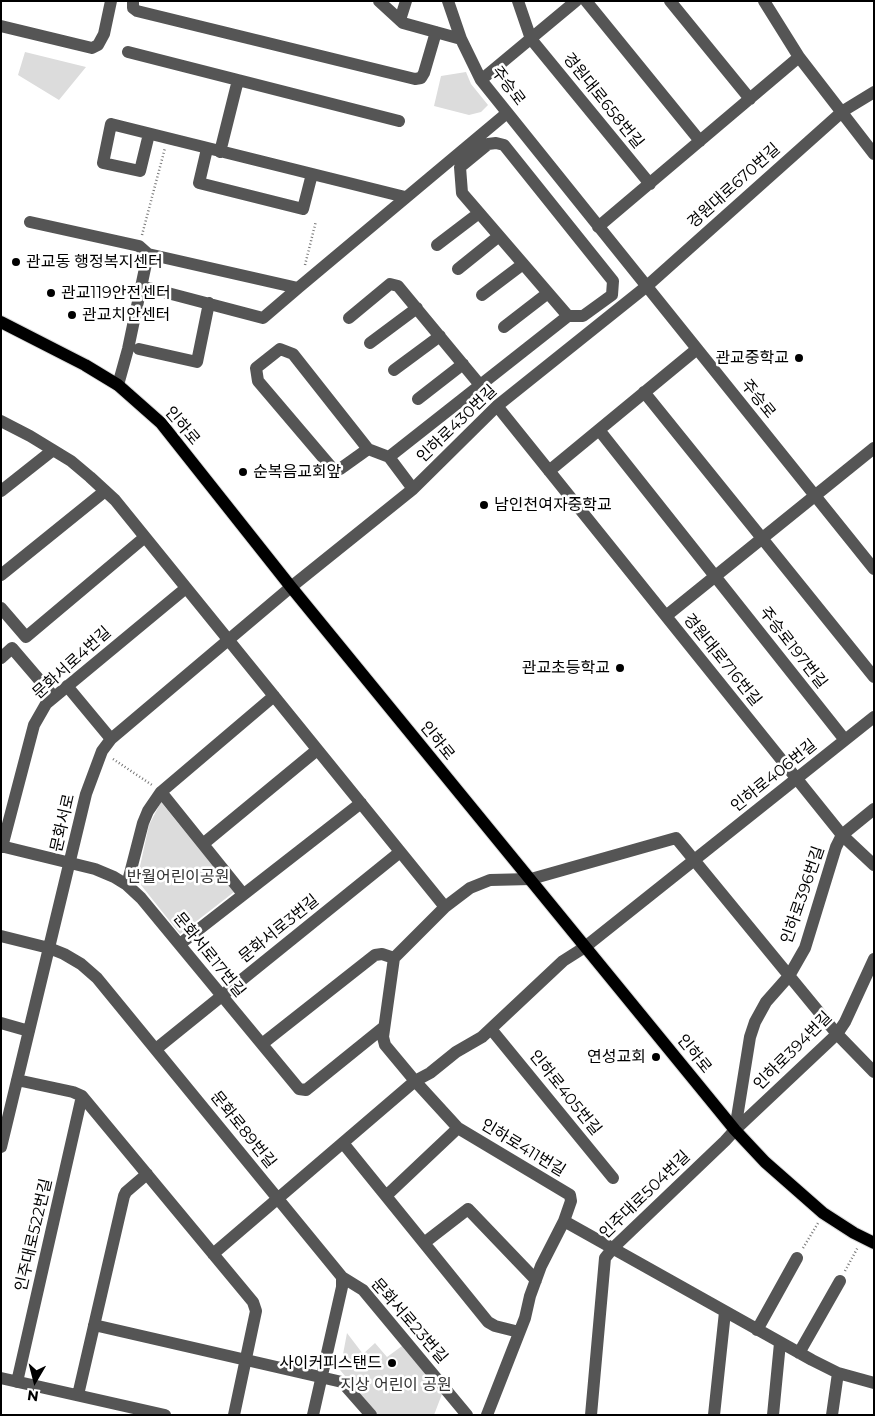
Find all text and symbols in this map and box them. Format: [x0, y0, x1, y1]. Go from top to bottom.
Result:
street label: 경원대로658번길 [559, 49, 647, 153]
street label: 주승로 [487, 63, 529, 109]
street label: 경원대로670번길 [684, 140, 784, 232]
place label: 관교동 행정복지센터 [26, 252, 163, 272]
marker: 관교동 행정복지센터 [10, 256, 22, 268]
place label: 관교119안전센터 [61, 283, 171, 303]
marker: 관교119안전센터 [45, 287, 57, 299]
place label: 관교치안센터 [82, 305, 170, 325]
marker: 관교치안센터 [66, 309, 78, 321]
place label: 관교중학교 [715, 348, 789, 368]
marker: 관교중학교 [793, 352, 805, 364]
street label: 주승로 [737, 376, 779, 422]
street label: 인하로430번길 [413, 381, 501, 467]
street label: 인하로 [160, 403, 204, 449]
place label: 순복음교회앞 [253, 462, 341, 482]
marker: 순복음교회앞 [237, 466, 249, 478]
place label: 남인천여자중학교 [494, 495, 612, 515]
marker: 남인천여자중학교 [478, 499, 490, 511]
street label: 주승로197번길 [755, 603, 831, 693]
street label: 경원대로716번길 [679, 610, 765, 710]
street label: 문화서로4번길 [29, 623, 115, 703]
place label: 관교초등학교 [522, 658, 610, 678]
marker: 관교초등학교 [614, 662, 626, 674]
street label: 인하로 [416, 718, 458, 764]
street label: 인하로406번길 [727, 736, 821, 816]
street label: 문화서로 [47, 792, 79, 854]
street label: 인하로396번길 [777, 844, 829, 946]
park label: 반월어린이공원 [126, 867, 230, 887]
street label: 문화서로3번길 [235, 891, 323, 967]
street label: 문화서로17번길 [169, 909, 249, 1001]
street label: 인하로394번길 [750, 1008, 836, 1094]
street label: 인하로 [673, 1031, 715, 1077]
street label: 인하로405번길 [525, 1047, 605, 1139]
place label: 연성교회 [587, 1047, 646, 1067]
marker: 연성교회 [650, 1051, 662, 1063]
street label: 문화로89번길 [206, 1088, 280, 1172]
street label: 인하로411번길 [477, 1115, 569, 1181]
street label: 인주대로504번길 [596, 1147, 694, 1243]
street label: 인주대로522번길 [12, 1177, 56, 1293]
street label: 문화서로23번길 [367, 1275, 451, 1367]
place label: 사이커피스탠드 [279, 1353, 382, 1373]
north arrow [10, 1356, 60, 1406]
marker: 사이커피스탠드 [386, 1357, 398, 1369]
park label: 지상 어린이 공원 [340, 1375, 452, 1395]
text: N [26, 1386, 40, 1406]

